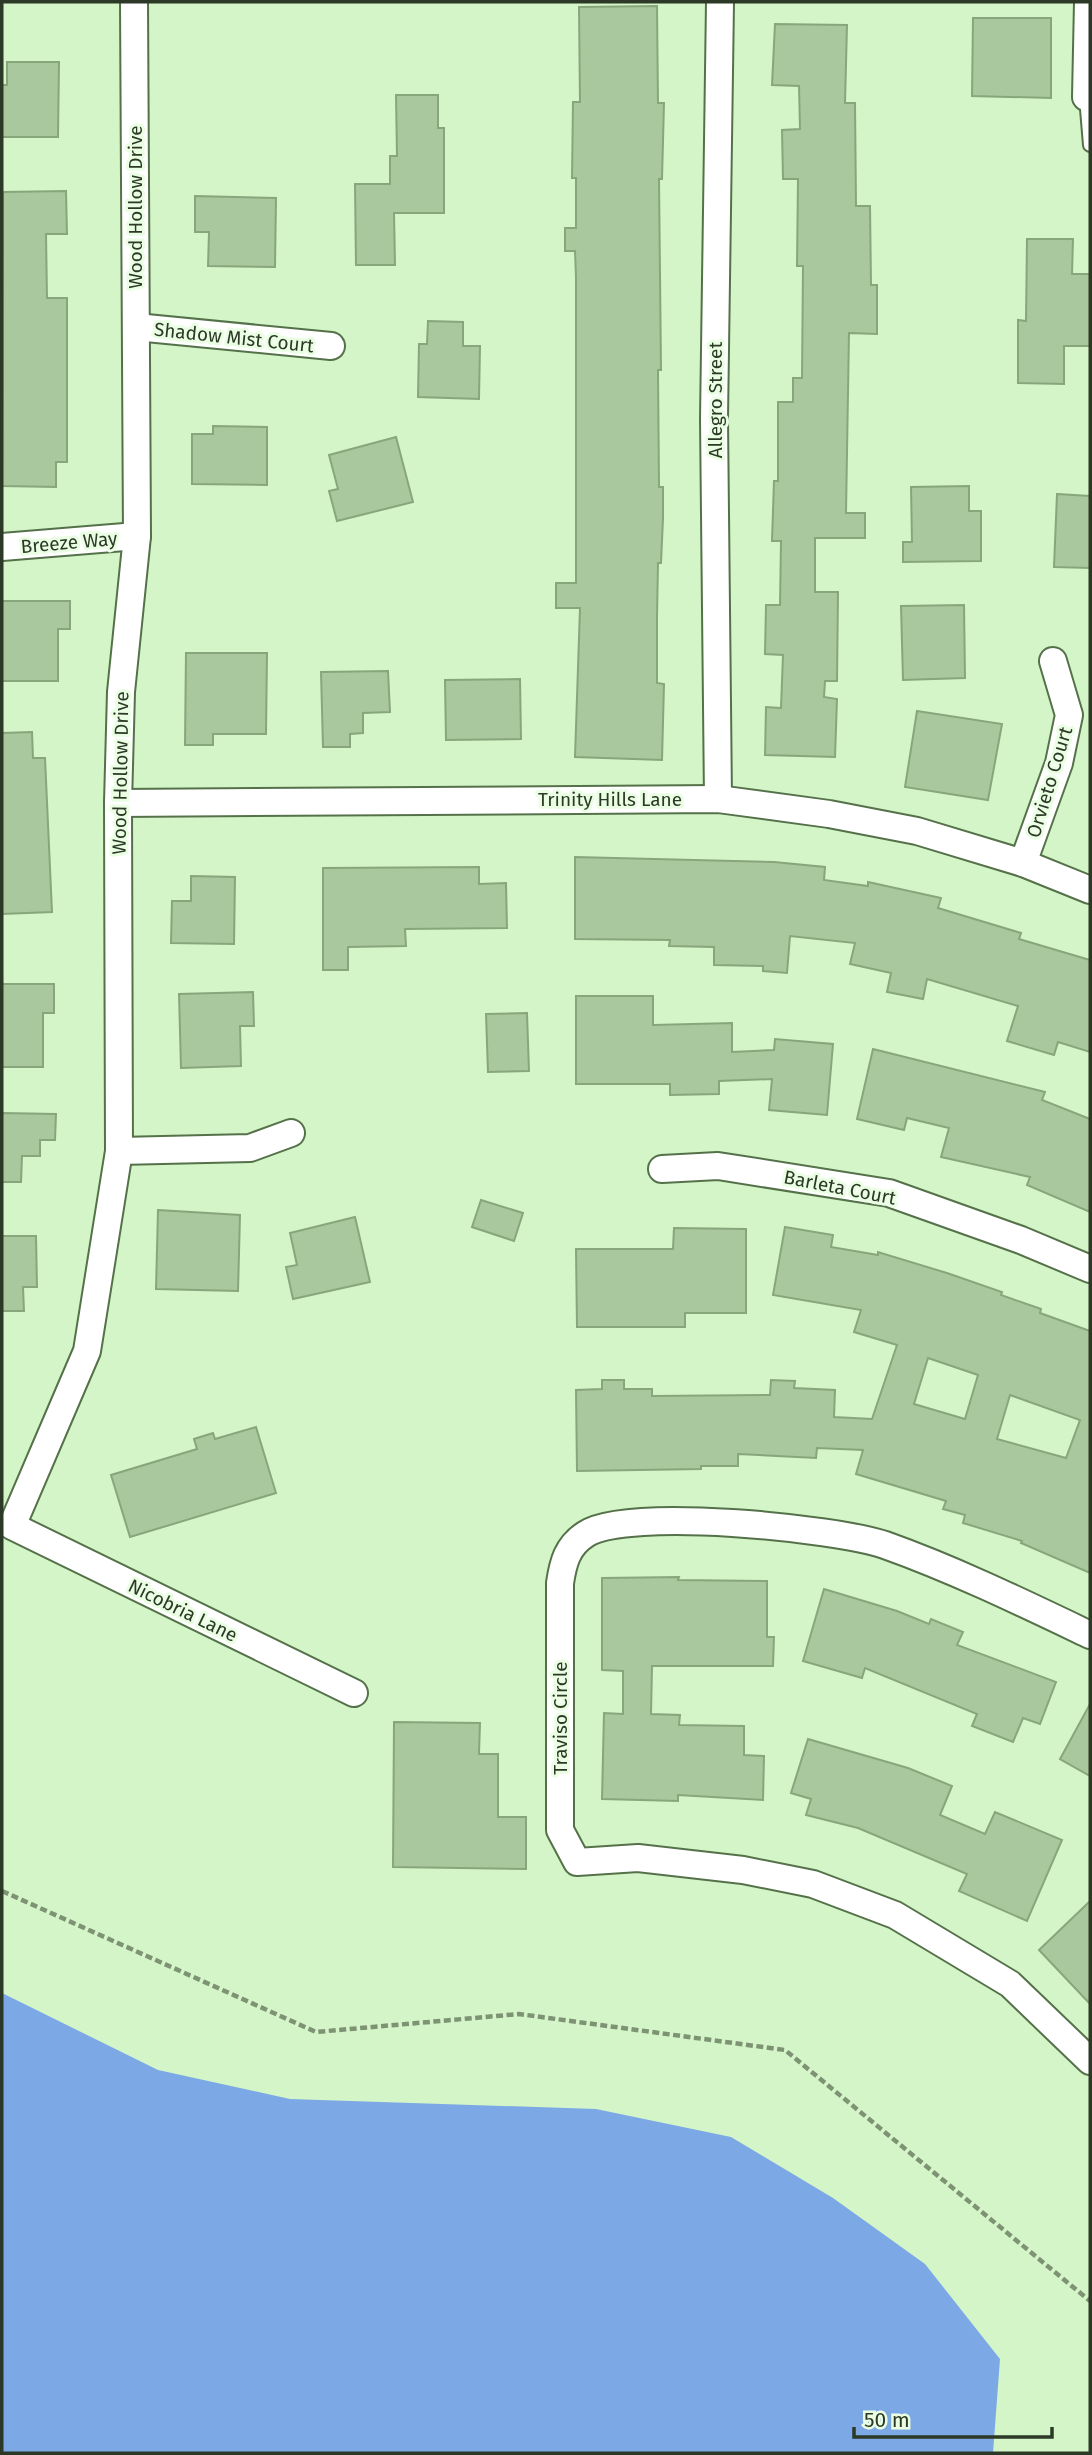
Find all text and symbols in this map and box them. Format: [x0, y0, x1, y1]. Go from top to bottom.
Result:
street label: Wood Hollow Drive [124, 125, 147, 289]
street label: Shadow Mist Court [153, 318, 315, 357]
street label: Allegro Street [704, 342, 727, 458]
street label: Breeze Way [20, 527, 119, 558]
street label: Wood Hollow Drive [108, 691, 133, 855]
street label: Orvieto Court [1022, 724, 1077, 840]
street label: Trinity Hills Lane [538, 788, 682, 811]
street label: Barleta Court [782, 1165, 898, 1210]
street label: Nicobria Lane [124, 1574, 241, 1647]
street label: Traviso Circle [549, 1661, 572, 1775]
scale bar [854, 2396, 1052, 2440]
text: 50 m [864, 2407, 910, 2433]

